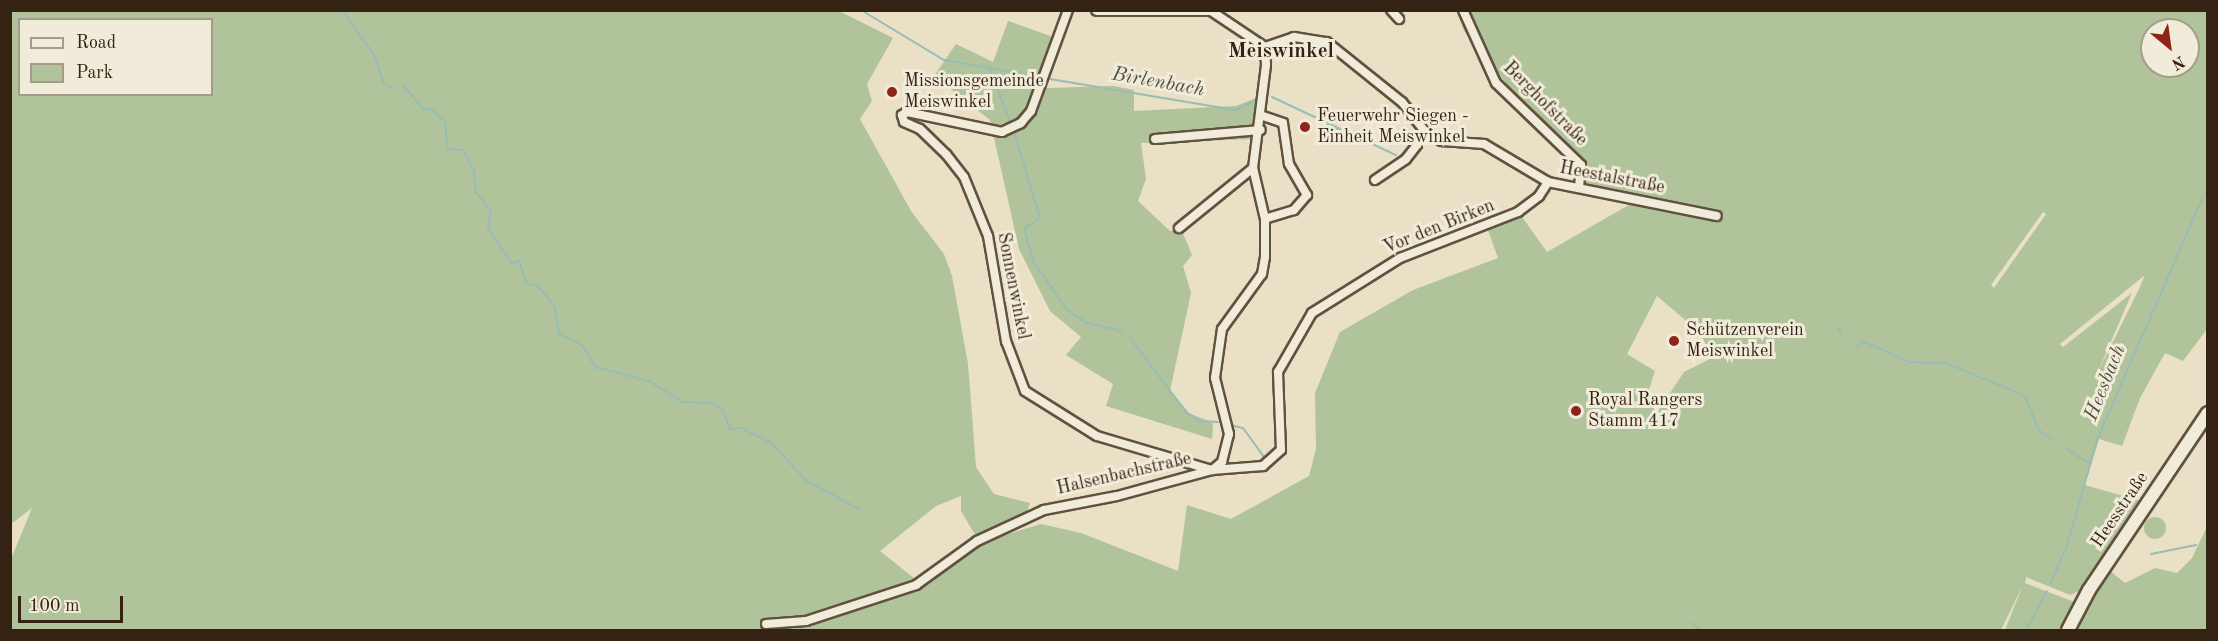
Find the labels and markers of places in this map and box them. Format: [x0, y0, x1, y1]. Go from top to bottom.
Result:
place label: Missionsgemeinde Meiswinkel [904, 71, 1044, 113]
marker: Missionsgemeinde Meiswinkel [885, 85, 899, 99]
place label: Feuerwehr Siegen - Einheit Meiswinkel [1317, 106, 1469, 148]
marker: Feuerwehr Siegen - Einheit Meiswinkel [1298, 120, 1312, 134]
place label: Schützenverein Meiswinkel [1686, 320, 1804, 362]
marker: Schützenverein Meiswinkel [1667, 334, 1681, 348]
place label: Royal Rangers Stamm 417 [1588, 390, 1702, 432]
marker: Royal Rangers Stamm 417 [1569, 404, 1583, 418]

